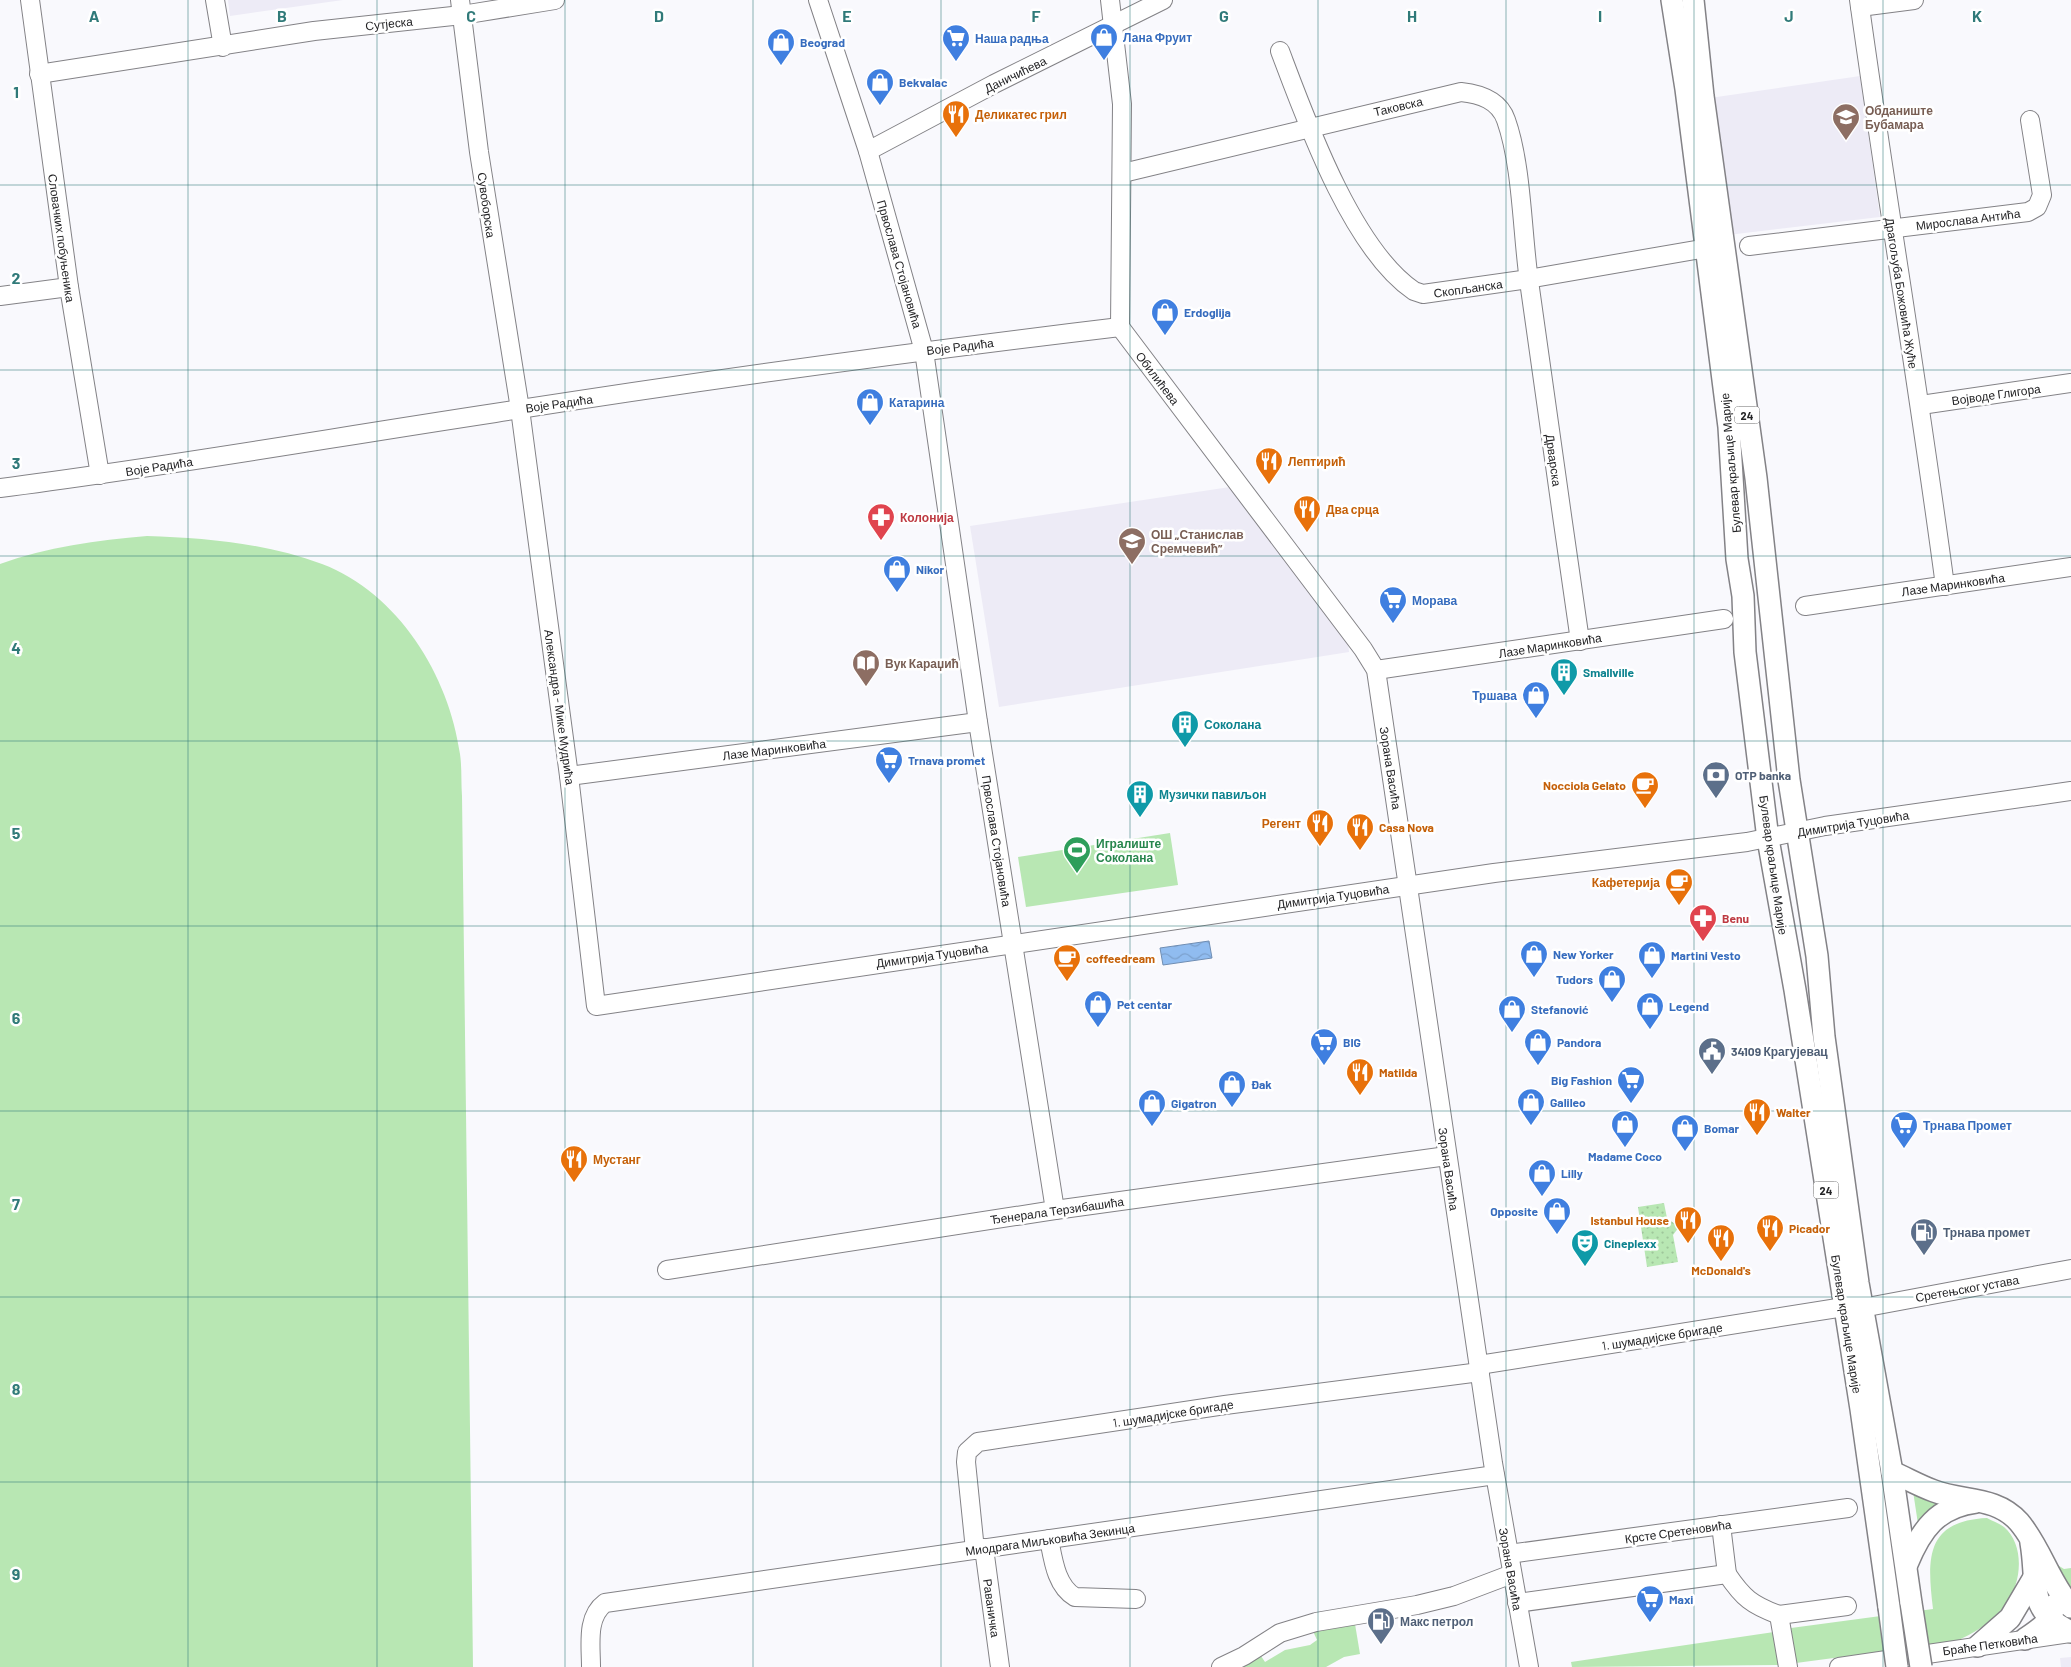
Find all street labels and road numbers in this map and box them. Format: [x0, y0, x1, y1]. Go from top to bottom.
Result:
street label: Сутјеска [365, 14, 414, 33]
street label: Даничићева [982, 53, 1049, 96]
street label: Таковска [1372, 93, 1424, 118]
street label: Сувоборска [474, 171, 499, 239]
street label: Словачких побуњеника [45, 173, 78, 304]
street label: Првослава Стојановића [874, 198, 925, 330]
street label: Мирослава Антића [1915, 206, 2022, 233]
street label: Драгољуба Божовића Жуће [1882, 216, 1921, 370]
street label: Скопљанска [1433, 276, 1504, 300]
street label: Воје Радића [926, 335, 995, 358]
street label: Обилићева [1133, 349, 1183, 408]
street label: Војводе Глигора [1951, 381, 2042, 408]
street label: Воје Радића [524, 391, 594, 416]
street label: Булевар краљице Марије [1717, 392, 1744, 534]
road number: 24 [1734, 406, 1760, 424]
street label: Дрварска [1542, 433, 1565, 487]
street label: Воје Радића [124, 454, 194, 479]
street label: Лазе Маринковића [1900, 570, 2006, 599]
street label: Александра - Мике Мудрића [541, 628, 578, 786]
street label: Лазе Маринковића [1497, 630, 1603, 661]
street label: Зорана Васића [1377, 726, 1405, 811]
street label: Лазе Маринковића [721, 736, 827, 763]
street label: Првослава Стојановића [979, 774, 1014, 908]
street label: Булевар краљице Марије [1756, 794, 1791, 936]
street label: Димитрија Туцовића [1796, 807, 1910, 840]
street label: Димитрија Туцовића [1276, 881, 1390, 912]
street label: Димитрија Туцовића [875, 940, 989, 971]
street label: Зорана Васића [1435, 1127, 1462, 1212]
road number: 24 [1814, 1182, 1838, 1198]
street label: Ђенерала Терзибашића [989, 1194, 1125, 1227]
street label: Булевар краљице Марије [1828, 1254, 1865, 1395]
street label: Сретењског устава [1914, 1272, 2020, 1305]
street label: 1. шумадијске бригаде [1601, 1320, 1724, 1353]
street label: 1. шумадијске бригаде [1112, 1397, 1235, 1430]
street label: Крсте Сретеновића [1624, 1517, 1733, 1546]
street label: Миодрага Миљковића Зекинца [964, 1520, 1136, 1559]
street label: Зорана Васића [1496, 1527, 1525, 1612]
street label: Раваничка [981, 1578, 1003, 1638]
street label: Браће Петковића [1942, 1630, 2039, 1659]

